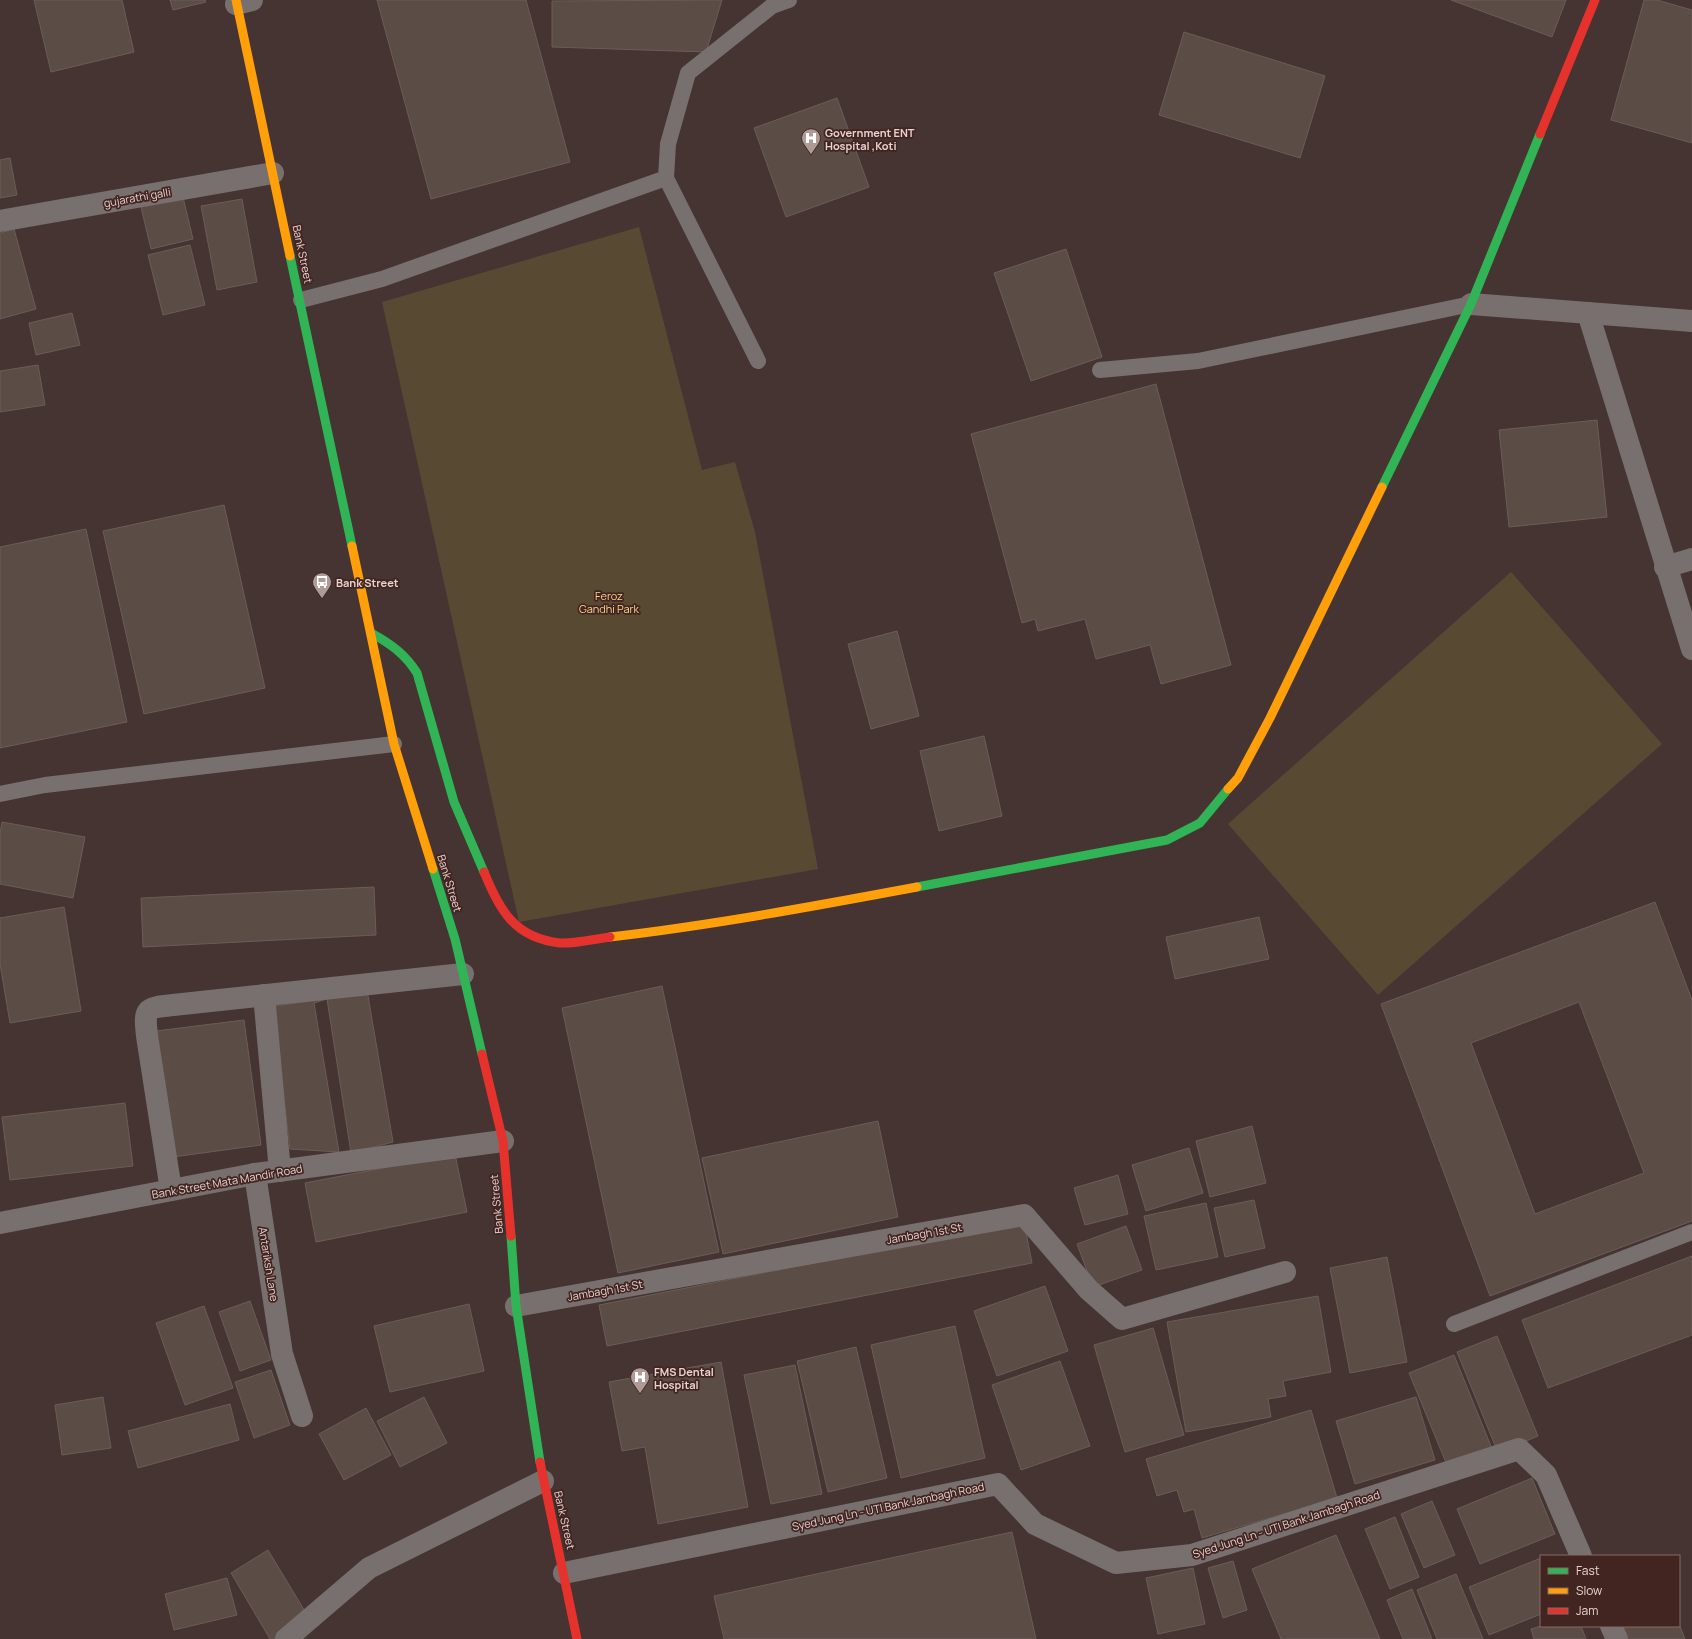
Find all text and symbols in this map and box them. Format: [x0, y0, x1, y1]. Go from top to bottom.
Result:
place label: Government ENT Hospital ,Koti [825, 125, 915, 153]
hospital icon: Government ENT Hospital ,Koti [800, 127, 822, 155]
street label: gujarathi galli [102, 184, 172, 210]
street label: Bank Street [289, 223, 317, 285]
bus stop icon: Bank Street [311, 571, 333, 599]
place label: Bank Street [336, 575, 399, 590]
park label: Feroz Gandhi Park [579, 588, 640, 616]
street label: Bank Street [434, 852, 466, 914]
street label: Bank Street Mata Mandir Road [150, 1160, 304, 1202]
street label: Bank Street [486, 1174, 506, 1234]
street label: Jambagh 1st St [885, 1219, 963, 1247]
street label: Antariksh Lane [256, 1226, 282, 1303]
street label: Jambagh 1st St [566, 1276, 644, 1304]
place label: FMS Dental Hospital [654, 1364, 714, 1392]
hospital icon: FMS Dental Hospital [629, 1366, 651, 1394]
street label: Syed Jung Ln - UTI Bank Jambagh Road [791, 1478, 985, 1534]
street label: Syed Jung Ln - UTI Bank Jambagh Road [1190, 1487, 1382, 1561]
street label: Bank Street [551, 1489, 579, 1551]
legend [1540, 1555, 1680, 1627]
text: Fast [1576, 1562, 1600, 1579]
text: Slow [1576, 1582, 1602, 1599]
text: Jam [1576, 1602, 1598, 1619]

